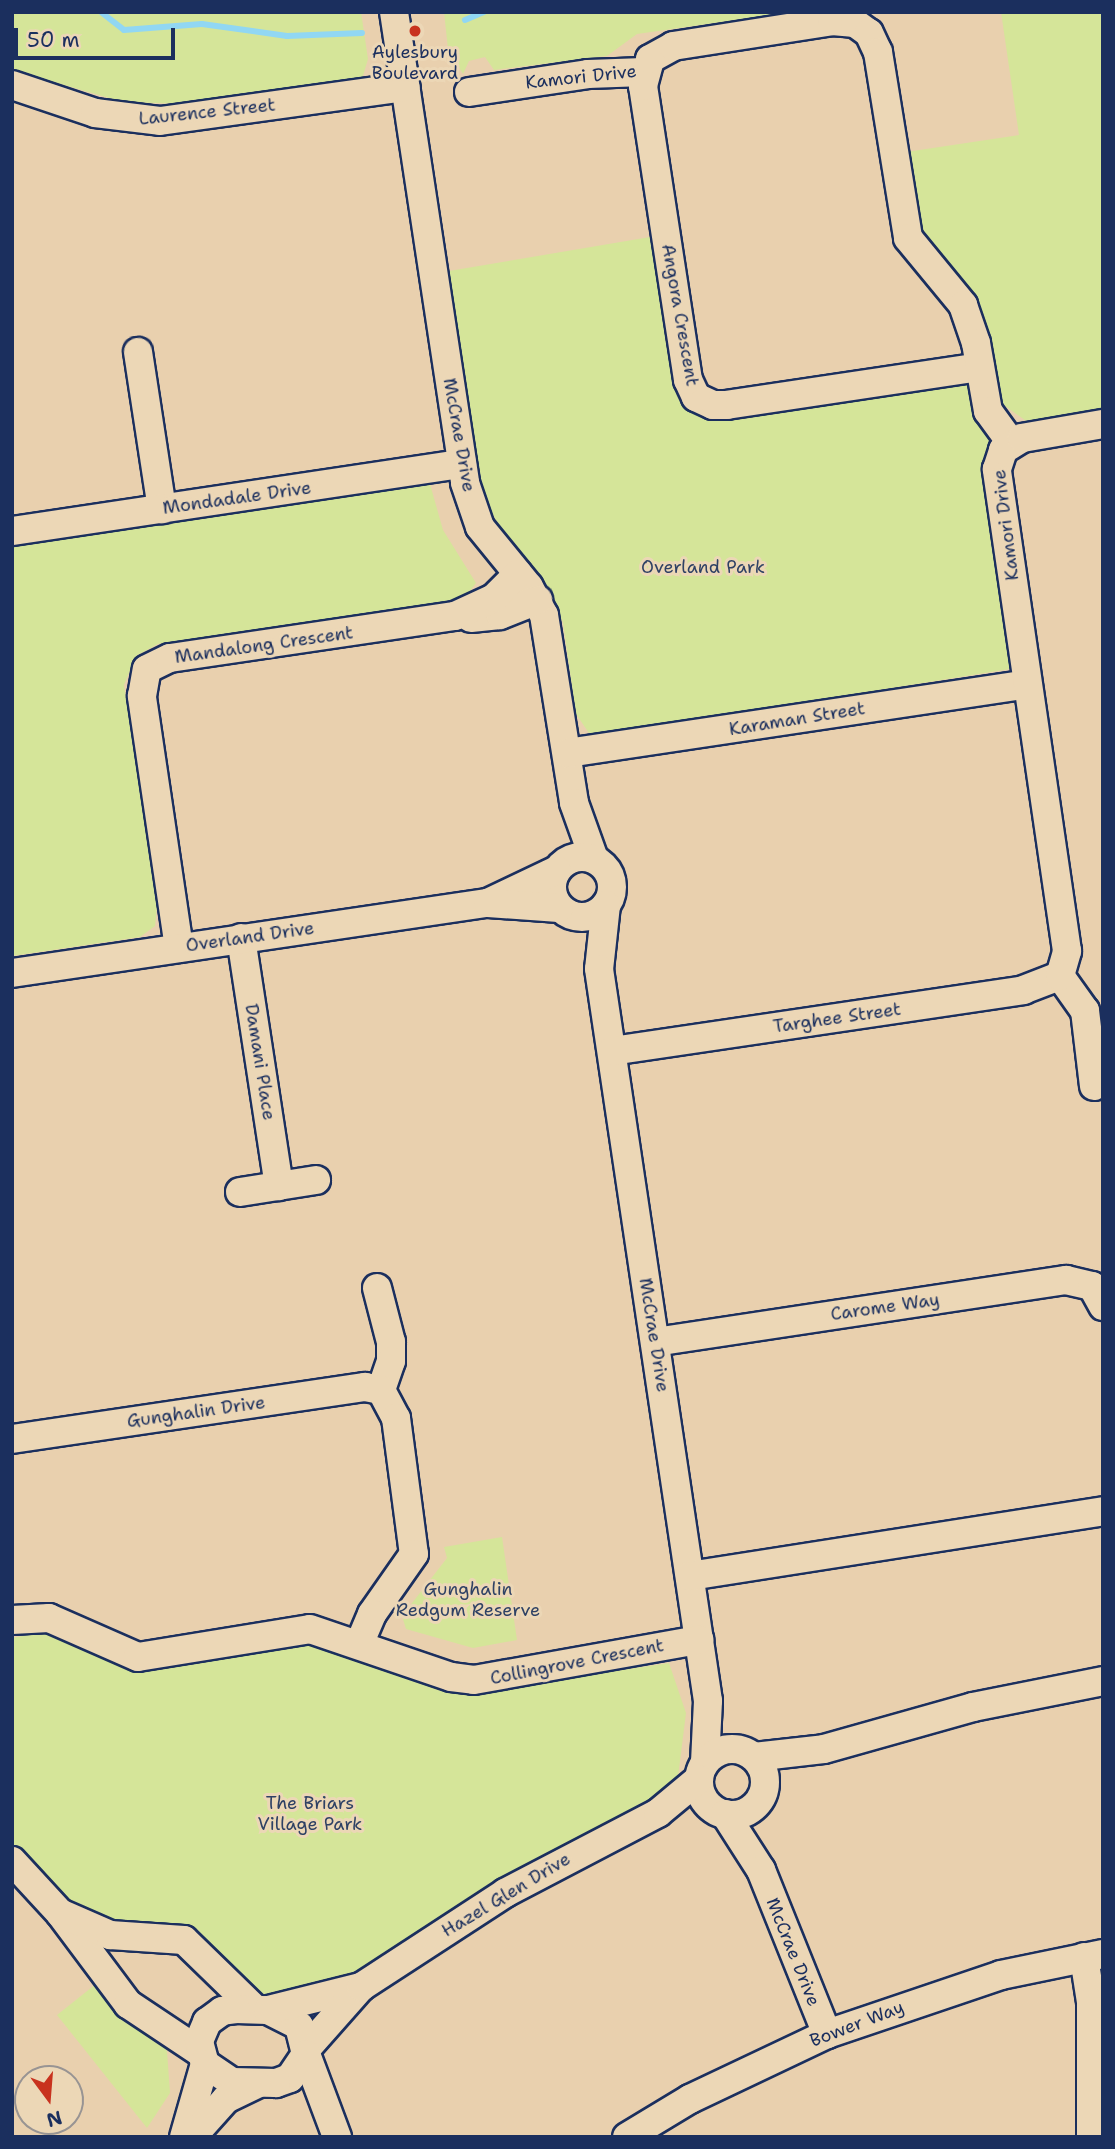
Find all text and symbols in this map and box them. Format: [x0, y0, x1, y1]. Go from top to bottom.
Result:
scale bar [18, 14, 178, 58]
marker: Aylesbury Boulevard [407, 23, 423, 39]
text: 50 m [27, 26, 80, 54]
place label: Aylesbury Boulevard [372, 42, 458, 84]
street label: Kamori Drive [524, 60, 638, 94]
street label: Laurence Street [138, 94, 276, 130]
street label: Angora Crescent [657, 242, 703, 388]
street label: McCrae Drive [438, 376, 480, 494]
street label: Kamori Drive [988, 468, 1024, 582]
street label: Mondadale Drive [161, 477, 313, 519]
park label: Overland Park [641, 556, 765, 578]
street label: Mandalong Crescent [173, 622, 355, 668]
street label: Karaman Street [727, 698, 867, 740]
street label: Overland Drive [184, 917, 316, 957]
street label: Targhee Street [772, 998, 902, 1038]
street label: Damani Place [240, 1002, 280, 1122]
street label: McCrae Drive [634, 1276, 674, 1394]
street label: Carome Way [829, 1289, 941, 1325]
street label: Gunghalin Drive [125, 1392, 267, 1432]
park label: Gunghalin Redgum Reserve [396, 1579, 540, 1622]
street label: Collingrove Crescent [488, 1635, 666, 1689]
park label: The Briars Village Park [258, 1793, 362, 1836]
street label: Hazel Glen Drive [438, 1848, 574, 1942]
street label: McCrae Drive [761, 1895, 825, 2009]
street label: Bower Way [807, 1996, 907, 2052]
north arrow [14, 2065, 84, 2135]
text: N [44, 2105, 65, 2133]

